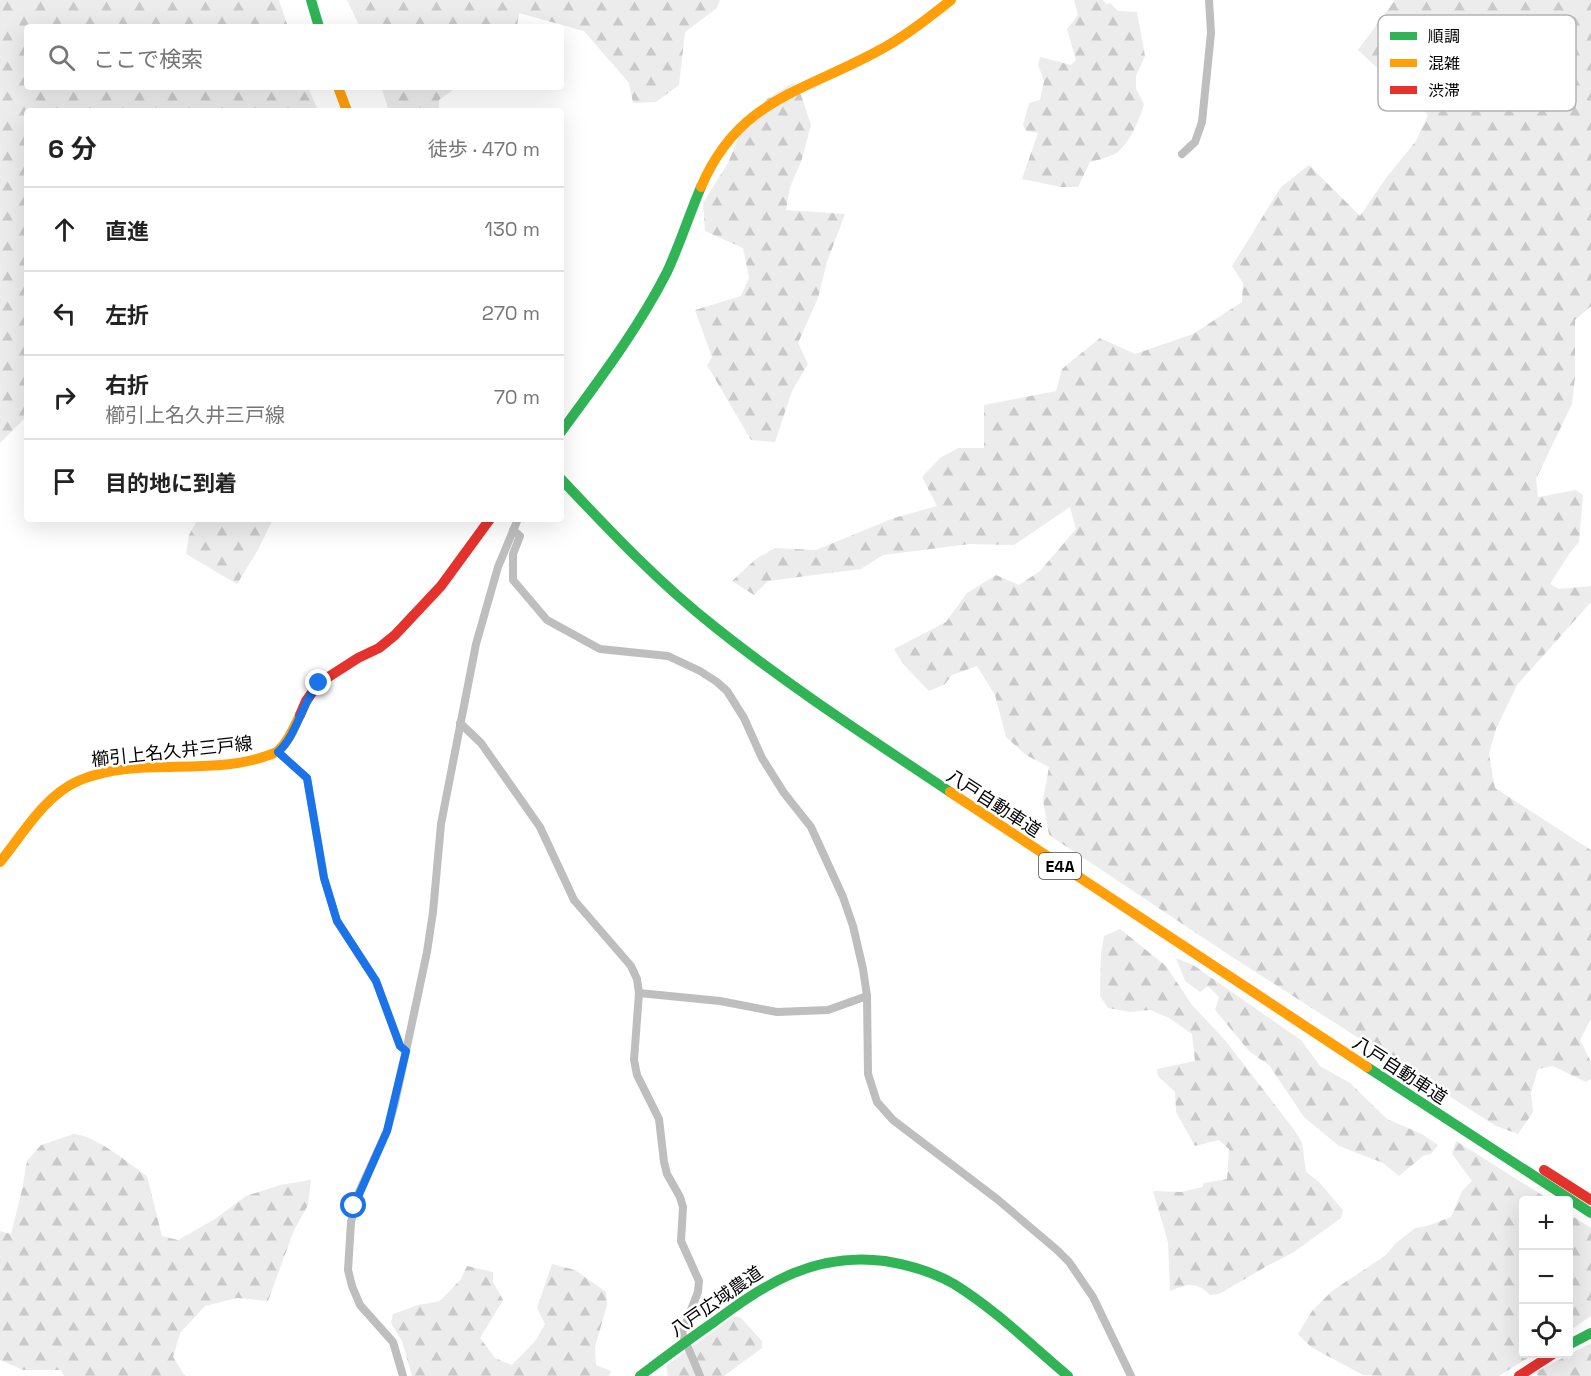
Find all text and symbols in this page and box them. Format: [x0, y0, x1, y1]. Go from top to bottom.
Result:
legend [1378, 15, 1576, 111]
search box [24, 24, 564, 90]
text: 順調 [1428, 26, 1460, 47]
icon: search [45, 41, 78, 74]
text: ここで検索 [93, 45, 203, 73]
text: 混雑 [1428, 53, 1460, 74]
text: 渋滞 [1428, 80, 1460, 101]
text: 6 分 [48, 132, 97, 166]
text: 徒歩 · 470 m [428, 136, 540, 162]
icon: ahead [48, 213, 81, 246]
text: 130 m [484, 216, 540, 242]
text: 直進 [105, 217, 149, 245]
icon: left [48, 297, 81, 330]
text: 270 m [482, 300, 540, 326]
text: 左折 [105, 301, 149, 329]
text: 右折 [105, 371, 149, 399]
icon: right [48, 381, 81, 414]
text: 70 m [494, 384, 540, 410]
text: 櫛引上名久井三戸線 [105, 402, 285, 428]
icon: arrive [48, 465, 81, 498]
text: 目的地に到着 [105, 469, 237, 497]
route end [305, 669, 331, 695]
street label: 櫛引上名久井三戸線 [90, 731, 254, 771]
street label: 八戸自動車道 [942, 764, 1046, 842]
road number: E4A [1039, 853, 1081, 879]
street label: 八戸自動車道 [1348, 1031, 1452, 1109]
route start [340, 1192, 366, 1218]
map controls [1519, 1196, 1573, 1358]
button: + [1519, 1196, 1573, 1250]
button: − [1519, 1250, 1573, 1304]
street label: 八戸広域農道 [665, 1261, 767, 1341]
button: locate [1519, 1304, 1573, 1358]

